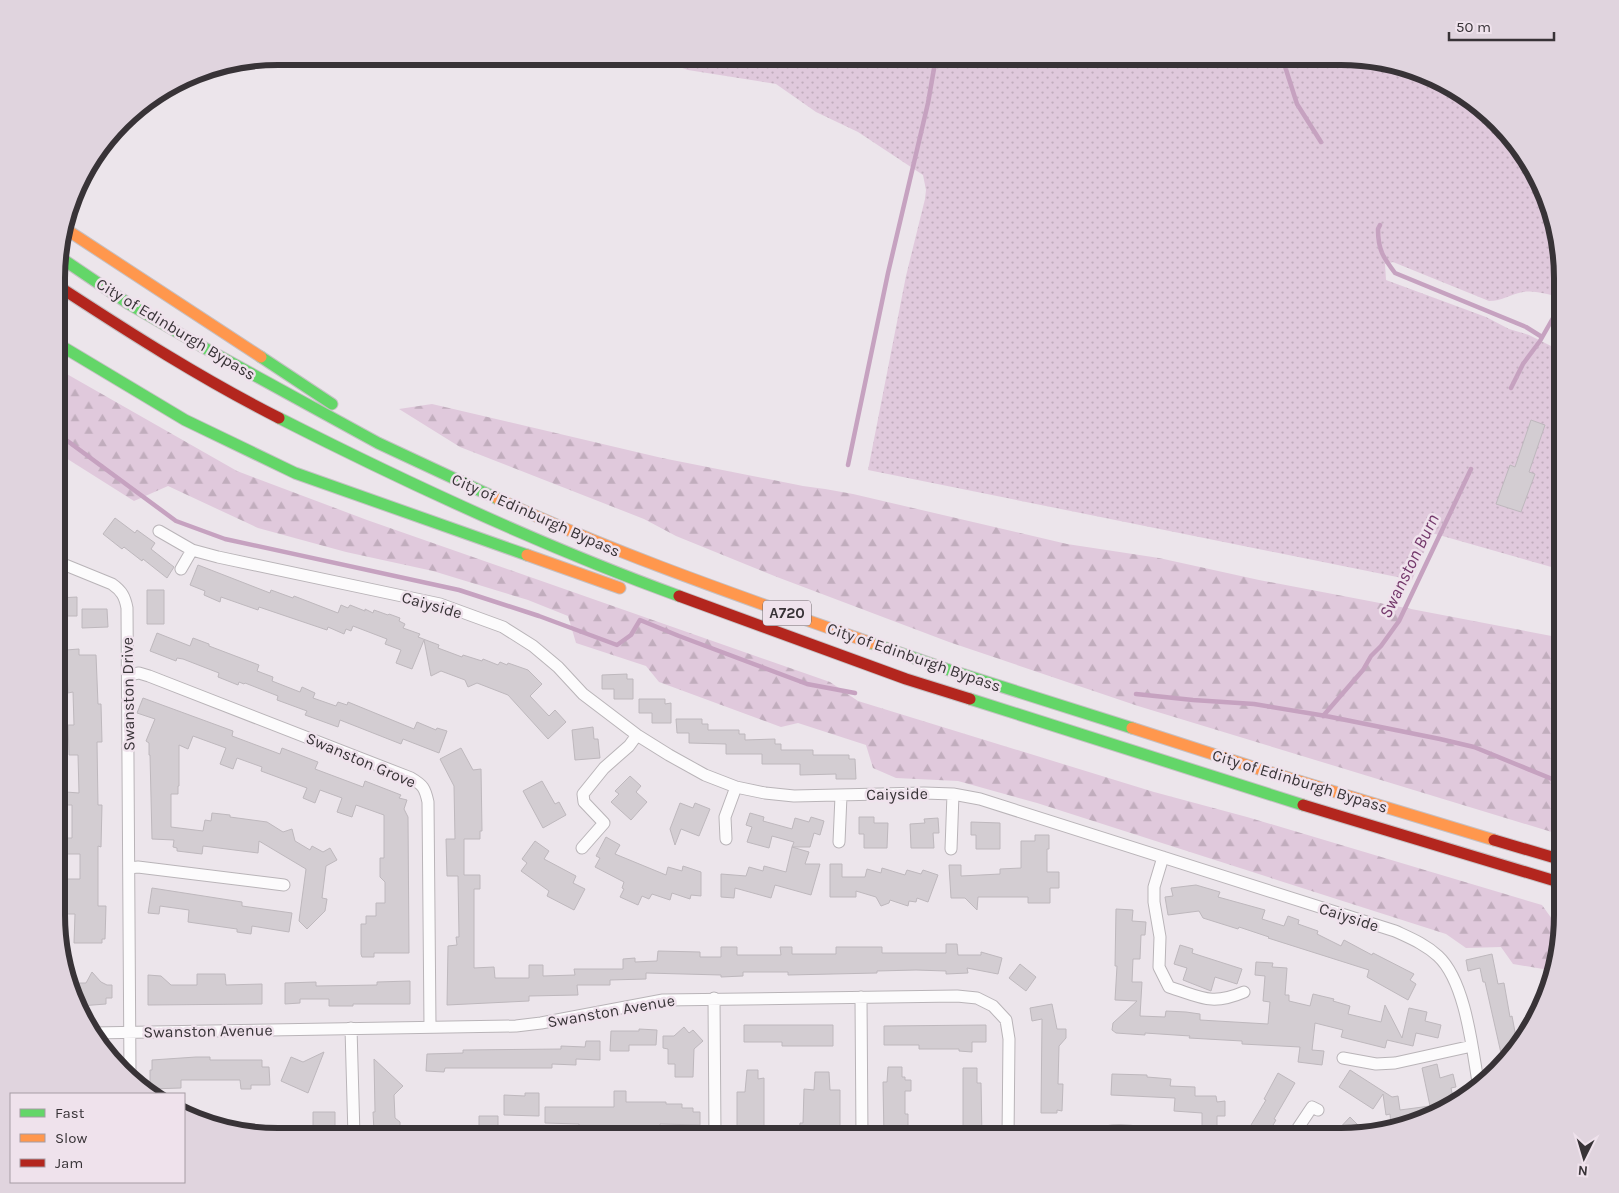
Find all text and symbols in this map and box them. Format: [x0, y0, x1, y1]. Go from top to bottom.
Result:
scale bar [1449, 10, 1554, 42]
text: 50 m [1456, 18, 1491, 36]
street label: City of Edinburgh Bypass [93, 274, 259, 384]
street label: City of Edinburgh Bypass [449, 469, 623, 561]
water label: Swanston Burn [1374, 510, 1444, 622]
street label: Caiyside [400, 587, 464, 623]
road number: A720 [763, 600, 811, 626]
street label: City of Edinburgh Bypass [825, 618, 1003, 696]
street label: Swanston Drive [118, 637, 138, 751]
street label: Swanston Grove [303, 728, 419, 792]
street label: City of Edinburgh Bypass [1210, 745, 1390, 817]
street label: Caiyside [866, 784, 928, 804]
street label: Caiyside [1317, 898, 1381, 936]
street label: Swanston Avenue [546, 990, 676, 1032]
street label: Swanston Avenue [143, 1020, 273, 1042]
legend [10, 1093, 185, 1183]
text: Fast [55, 1104, 85, 1122]
text: Slow [55, 1129, 87, 1147]
north arrow [1559, 1133, 1609, 1183]
text: Jam [55, 1154, 83, 1172]
text: N [1577, 1162, 1589, 1179]

